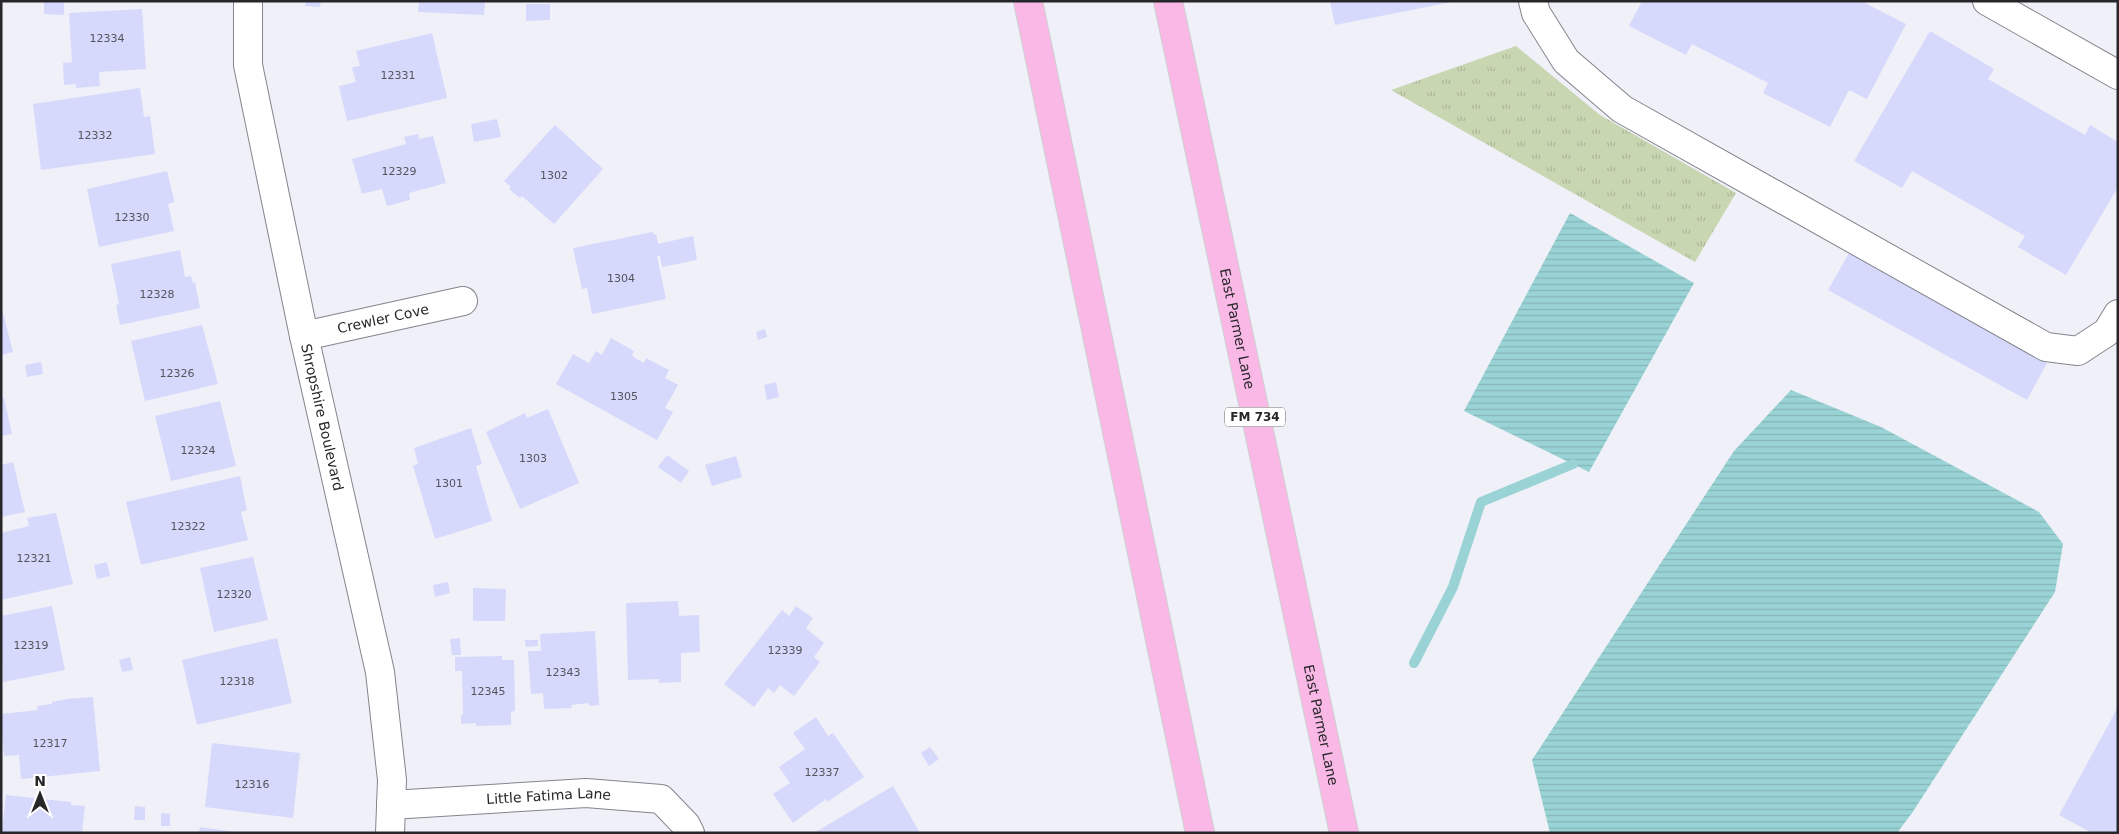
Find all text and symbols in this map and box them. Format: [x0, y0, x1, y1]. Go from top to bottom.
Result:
house number: 12334 [90, 32, 125, 45]
house number: 12331 [381, 69, 416, 82]
house number: 12332 [78, 129, 113, 142]
house number: 12329 [382, 165, 417, 178]
house number: 1302 [540, 169, 568, 182]
house number: 12330 [115, 211, 150, 224]
street label: East Parmer Lane [1217, 267, 1258, 391]
house number: 1304 [607, 272, 635, 285]
house number: 12328 [140, 288, 175, 301]
street label: Crewler Cove [336, 301, 430, 336]
street label: Shropshire Boulevard [298, 342, 347, 492]
house number: 12326 [160, 367, 195, 380]
house number: 1305 [610, 390, 638, 403]
road number: FM 734 [1225, 408, 1285, 427]
house number: 12324 [181, 444, 216, 457]
house number: 1303 [519, 452, 547, 465]
house number: 1301 [435, 477, 463, 490]
house number: 12322 [171, 520, 206, 533]
house number: 12321 [17, 552, 52, 565]
house number: 12320 [217, 588, 252, 601]
house number: 12319 [14, 639, 49, 652]
house number: 12339 [768, 644, 803, 657]
street label: East Parmer Lane [1301, 663, 1342, 787]
house number: 12343 [546, 666, 581, 679]
house number: 12318 [220, 675, 255, 688]
house number: 12345 [471, 685, 506, 698]
house number: 12317 [33, 737, 68, 750]
house number: 12337 [805, 766, 840, 779]
north arrow [15, 769, 65, 819]
text: N [34, 773, 46, 789]
house number: 12316 [235, 778, 270, 791]
street label: Little Fatima Lane [486, 785, 612, 807]

